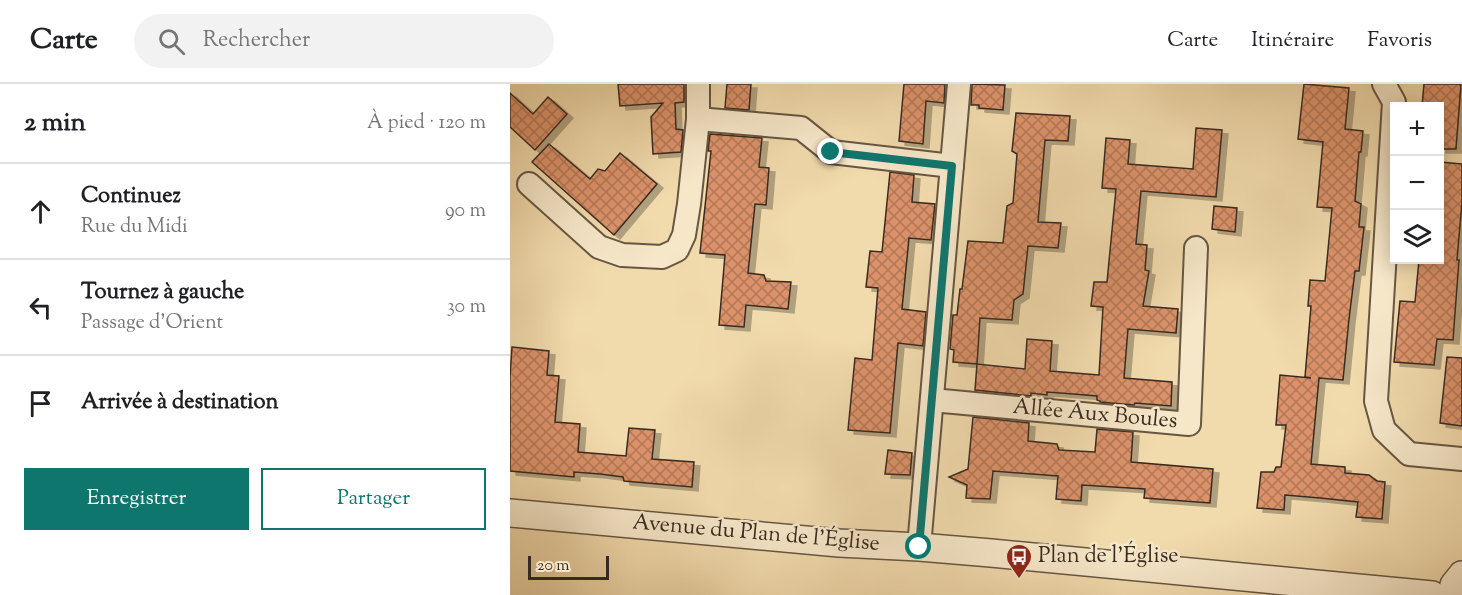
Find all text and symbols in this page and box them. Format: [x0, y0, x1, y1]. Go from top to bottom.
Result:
search box [134, 14, 554, 68]
text: Carte [30, 21, 98, 61]
icon: search [155, 25, 188, 58]
text: Rechercher [203, 25, 310, 57]
text: Carte [1167, 26, 1218, 56]
text: Itinéraire [1251, 26, 1334, 56]
text: Favoris [1367, 26, 1432, 56]
map controls [1390, 102, 1444, 264]
button: + [1390, 102, 1444, 156]
text: 2 min [24, 105, 86, 142]
text: À pied · 120 m [367, 109, 486, 138]
route end [817, 138, 843, 164]
button: − [1390, 156, 1444, 210]
text: Continuez [81, 181, 181, 213]
icon: ahead [24, 195, 57, 228]
text: 90 m [445, 197, 486, 226]
button: layers [1390, 210, 1444, 264]
text: Rue du Midi [81, 213, 188, 242]
text: Tournez à gauche [81, 277, 244, 309]
icon: left [24, 291, 57, 324]
text: 30 m [447, 293, 486, 322]
text: Passage d'Orient [81, 309, 223, 338]
icon: arrive [24, 387, 57, 420]
text: Arrivée à destination [81, 387, 278, 419]
street label: Allée Aux Boules [1011, 392, 1179, 438]
button: Enregistrer [24, 468, 249, 530]
button: Partager [261, 468, 486, 530]
street label: Avenue du Plan de l'Église [631, 506, 881, 561]
route start [905, 533, 931, 559]
place label: Plan de l'Église [1038, 540, 1179, 573]
bus stop icon: Plan de l'Église [1004, 542, 1034, 580]
scale bar [528, 553, 609, 580]
text: 20 m [537, 555, 570, 578]

